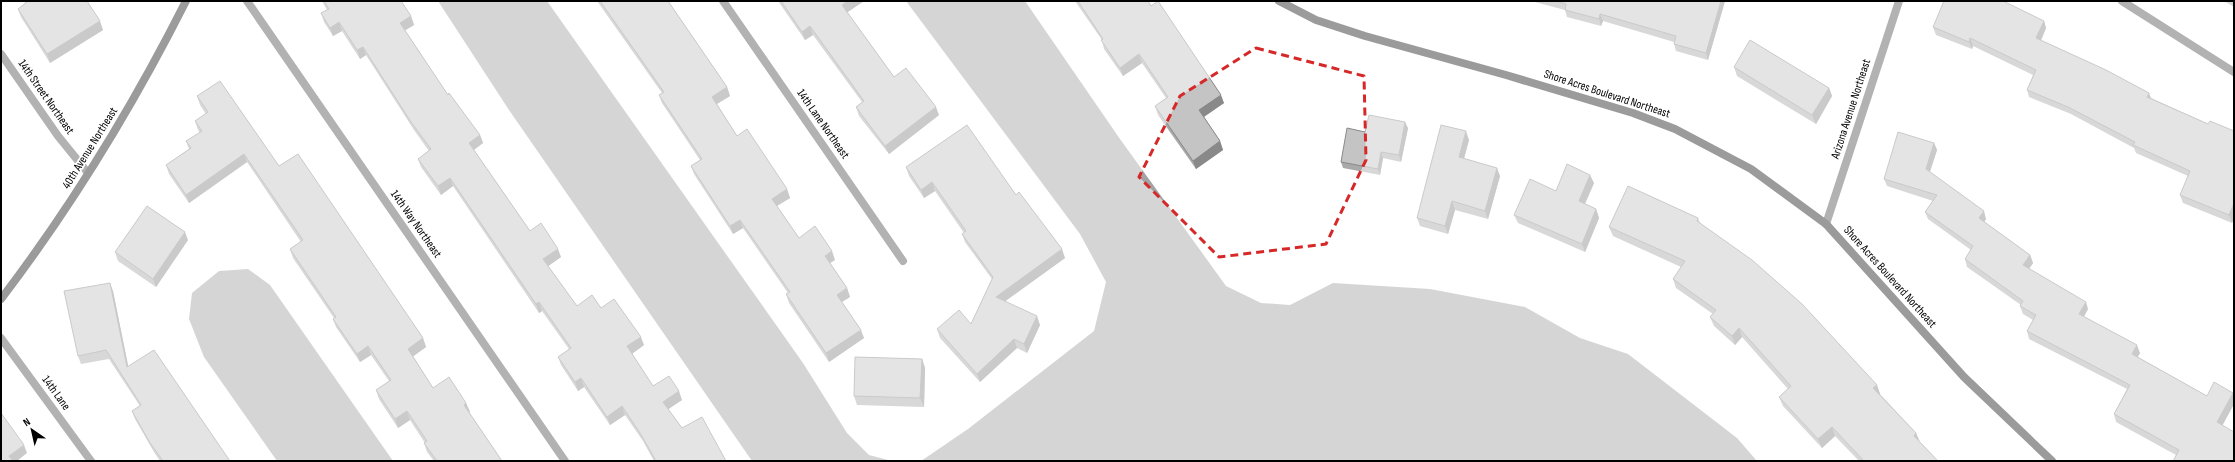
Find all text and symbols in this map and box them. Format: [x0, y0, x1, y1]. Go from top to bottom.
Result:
street label: 14th Street Northeast [15, 57, 78, 138]
street label: Arizona Avenue Northeast [1827, 57, 1874, 162]
street label: Shore Acres Boulevard Northeast [1542, 66, 1672, 122]
street label: 14th Lane Northeast [793, 86, 853, 162]
street label: 40th Avenue Northeast [59, 104, 121, 192]
street label: 14th Way Northeast [387, 187, 445, 261]
street label: Shore Acres Boulevard Northeast [1840, 223, 1940, 331]
street label: 14th Lane [38, 373, 74, 413]
north arrow [12, 410, 52, 450]
text: N [21, 415, 33, 429]

